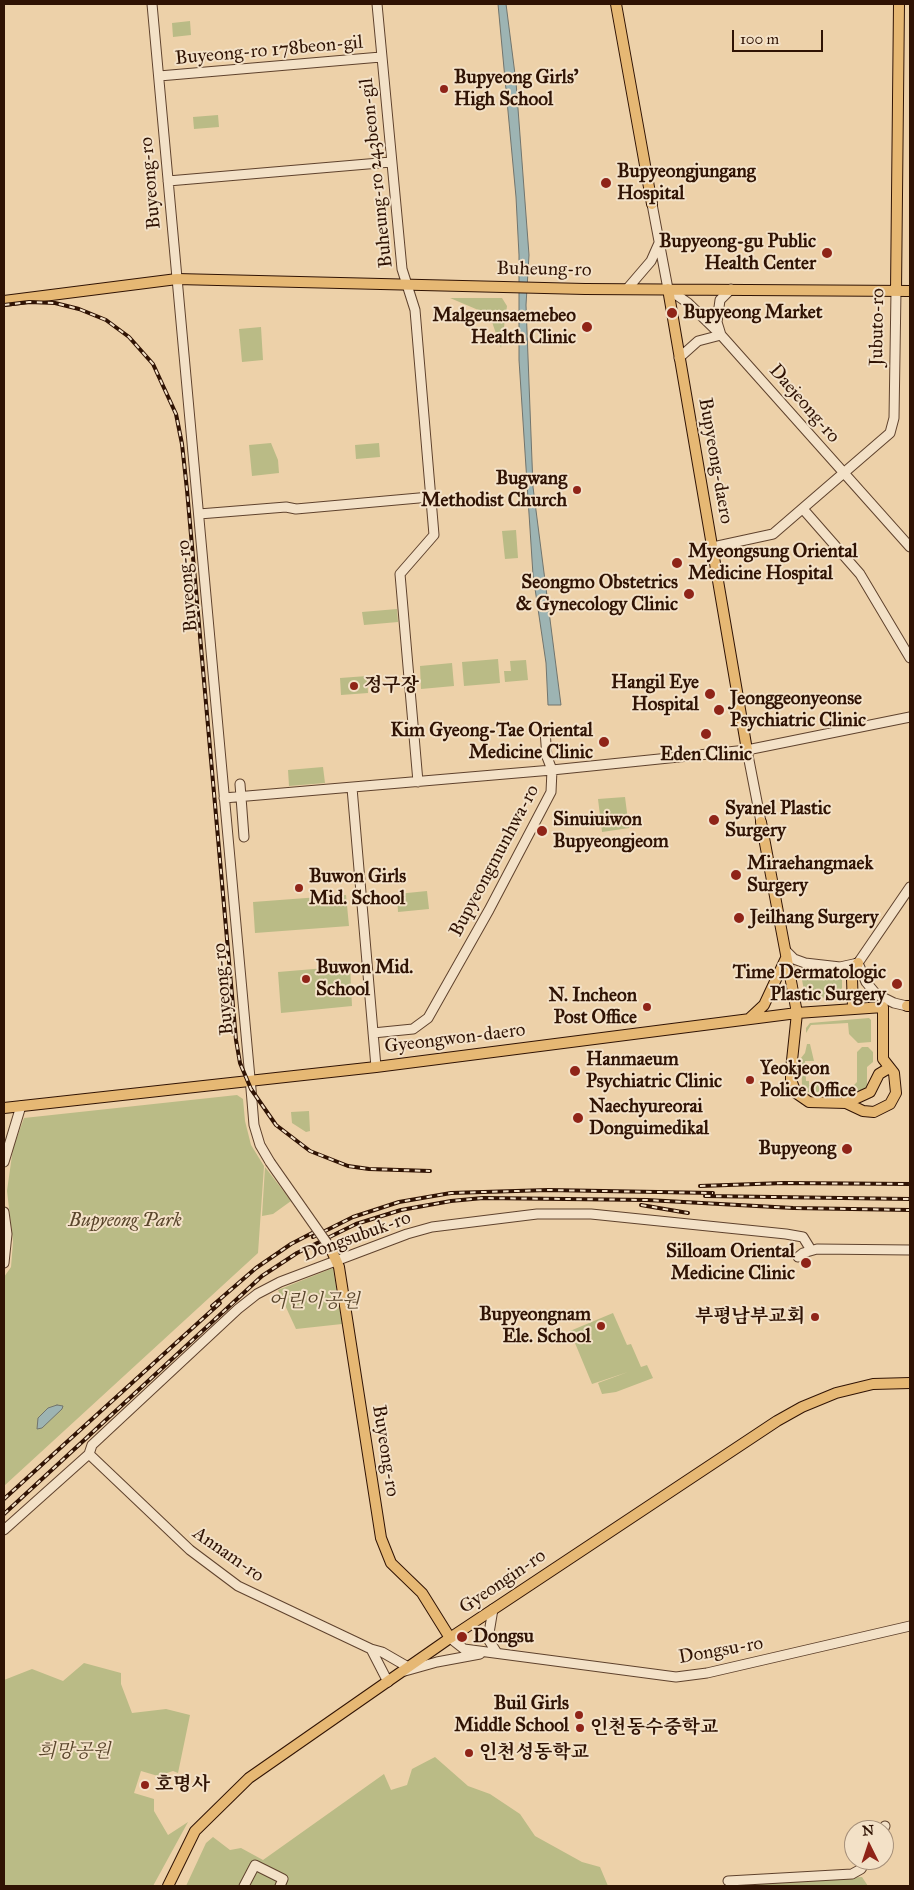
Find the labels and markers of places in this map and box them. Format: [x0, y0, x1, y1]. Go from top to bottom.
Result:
place label: Bupyeong Girls' High School [454, 67, 579, 111]
marker: Bupyeong Girls' High School [438, 83, 450, 95]
place label: Bupyeongjungang Hospital [617, 161, 756, 205]
marker: Bupyeongjungang Hospital [599, 176, 613, 190]
place label: Bupyeong-gu Public Health Center [659, 231, 816, 275]
marker: Bupyeong-gu Public Health Center [820, 246, 834, 260]
place label: Bupyeong Market [683, 302, 823, 324]
place label: Malgeunsaemebeo Health Clinic [433, 305, 576, 349]
marker: Bupyeong Market [665, 306, 679, 320]
marker: Malgeunsaemebeo Health Clinic [580, 320, 594, 334]
place label: Bugwang Methodist Church [421, 468, 567, 512]
marker: Bugwang Methodist Church [571, 484, 583, 496]
place label: Myeongsung Oriental Medicine Hospital [688, 541, 858, 585]
marker: Myeongsung Oriental Medicine Hospital [670, 556, 684, 570]
place label: Seongmo Obstetrics & Gynecology Clinic [516, 572, 678, 616]
marker: Seongmo Obstetrics & Gynecology Clinic [682, 587, 696, 601]
place label: Hangil Eye Hospital [611, 672, 699, 716]
place label: 정구장 [364, 675, 419, 697]
marker: 정구장 [348, 680, 360, 692]
marker: Hangil Eye Hospital [703, 687, 717, 701]
place label: Jeonggeonyeonse Psychiatric Clinic [730, 688, 866, 732]
marker: Jeonggeonyeonse Psychiatric Clinic [712, 703, 726, 717]
place label: Kim Gyeong-Tae Oriental Medicine Clinic [390, 720, 593, 764]
marker: Eden Clinic [699, 727, 713, 741]
marker: Kim Gyeong-Tae Oriental Medicine Clinic [597, 735, 611, 749]
place label: Eden Clinic [660, 744, 752, 766]
place label: Syanel Plastic Surgery [725, 798, 831, 842]
place label: Sinuiuiwon Bupyeongjeom [553, 809, 669, 853]
marker: Syanel Plastic Surgery [707, 813, 721, 827]
marker: Sinuiuiwon Bupyeongjeom [535, 824, 549, 838]
place label: Miraehangmaek Surgery [747, 853, 873, 897]
place label: Buwon Girls Mid. School [309, 866, 406, 910]
marker: Miraehangmaek Surgery [729, 868, 743, 882]
marker: Buwon Girls Mid. School [293, 882, 305, 894]
place label: Jeilhang Surgery [750, 907, 878, 929]
marker: Jeilhang Surgery [732, 911, 746, 925]
place label: Buwon Mid. School [316, 957, 413, 1001]
place label: Time Dermatologic Plastic Surgery [733, 962, 886, 1006]
marker: Buwon Mid. School [300, 973, 312, 985]
marker: Time Dermatologic Plastic Surgery [890, 977, 904, 991]
place label: N. Incheon Post Office [548, 985, 637, 1029]
marker: N. Incheon Post Office [641, 1001, 653, 1013]
place label: Hanmaeum Psychiatric Clinic [586, 1049, 722, 1093]
place label: Yeokjeon Police Office [760, 1058, 856, 1102]
marker: Hanmaeum Psychiatric Clinic [568, 1064, 582, 1078]
marker: Yeokjeon Police Office [744, 1074, 756, 1086]
place label: Naechyureorai Donguimedikal [589, 1096, 709, 1140]
marker: Naechyureorai Donguimedikal [571, 1111, 585, 1125]
place label: Bupyeong [758, 1138, 836, 1160]
marker: Bupyeong [840, 1142, 854, 1156]
place label: Silloam Oriental Medicine Clinic [666, 1241, 795, 1285]
marker: Silloam Oriental Medicine Clinic [799, 1256, 813, 1270]
place label: Bupyeongnam Ele. School [479, 1304, 591, 1348]
place label: 부평남부교회 [695, 1306, 805, 1328]
marker: 부평남부교회 [809, 1311, 821, 1323]
marker: Bupyeongnam Ele. School [595, 1320, 607, 1332]
place label: Dongsu [473, 1626, 534, 1648]
marker: Dongsu [455, 1630, 469, 1644]
place label: Buil Girls Middle School [454, 1693, 569, 1737]
marker: Buil Girls Middle School [573, 1709, 585, 1721]
place label: 인천동수중학교 [590, 1717, 718, 1739]
marker: 인천동수중학교 [574, 1722, 586, 1734]
place label: 인천성동학교 [479, 1742, 589, 1764]
marker: 인천성동학교 [463, 1747, 475, 1759]
place label: 호명사 [155, 1774, 210, 1796]
marker: 호명사 [139, 1779, 151, 1791]

